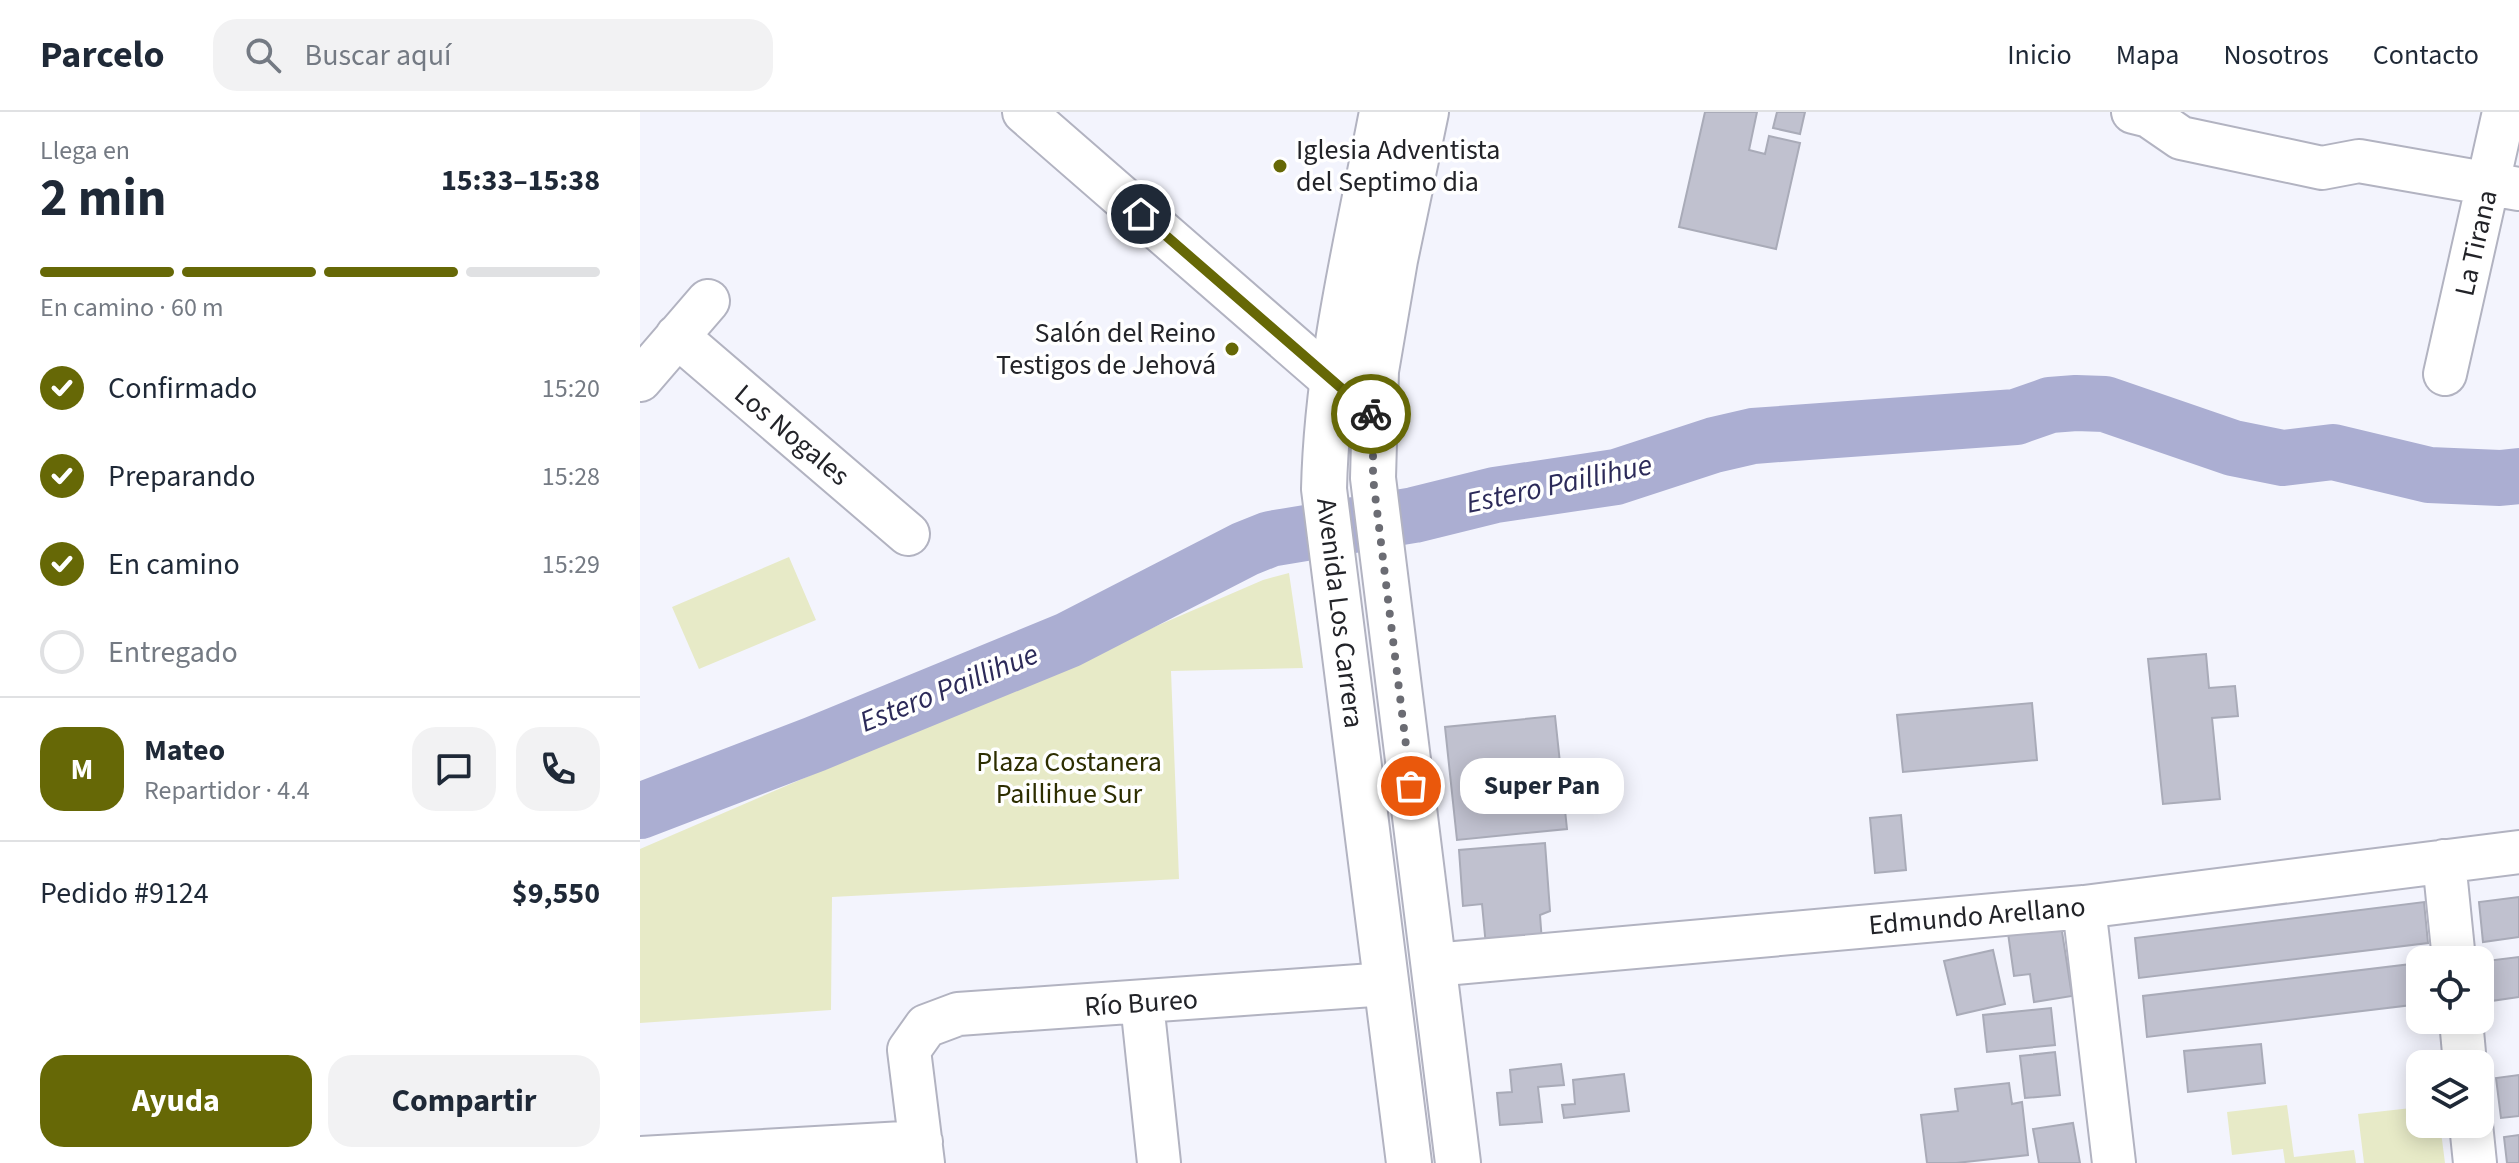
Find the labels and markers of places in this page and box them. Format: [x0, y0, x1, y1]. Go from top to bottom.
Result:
place label: Iglesia Adventista del Septimo dia [1296, 130, 1500, 202]
marker: Iglesia Adventista del Septimo dia [1271, 157, 1289, 175]
pin [1107, 180, 1175, 248]
place label: Salón del Reino Testigos de Jehová [996, 313, 1216, 385]
marker: Salón del Reino Testigos de Jehová [1223, 340, 1241, 358]
pin [1377, 752, 1445, 820]
callout: Super Pan [1459, 758, 1623, 814]

